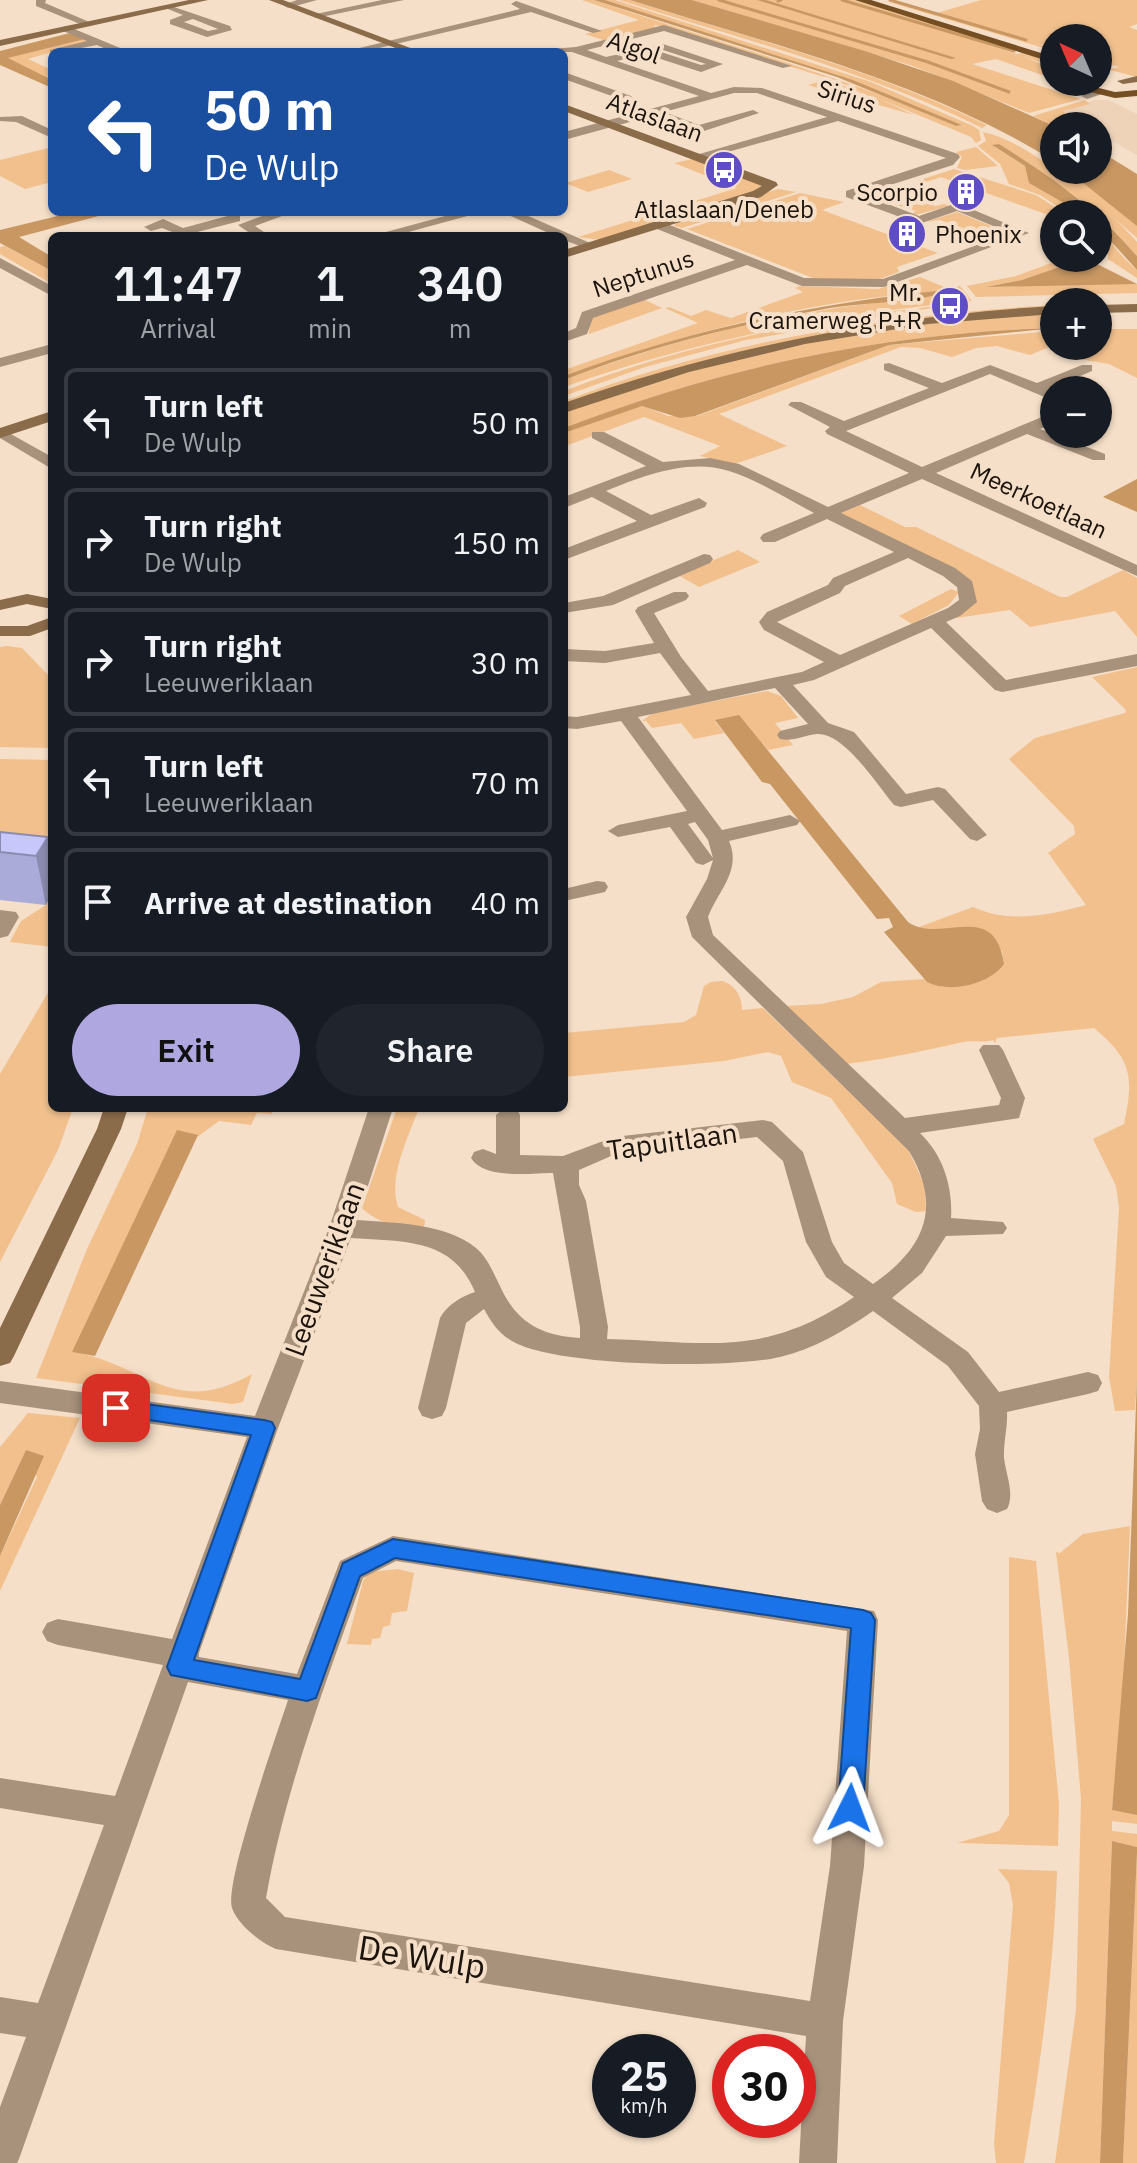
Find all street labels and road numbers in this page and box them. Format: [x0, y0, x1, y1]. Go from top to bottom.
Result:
street label: Algol [603, 23, 665, 71]
street label: Sirius [813, 72, 881, 120]
street label: Atlaslaan [602, 85, 708, 149]
street label: Neptunus [588, 242, 698, 304]
street label: Meerkoetlaan [965, 454, 1113, 546]
street label: Tapuitlaan [604, 1114, 740, 1168]
street label: Leeuweriklaan [275, 1177, 373, 1361]
street label: De Wulp [355, 1924, 489, 1988]

